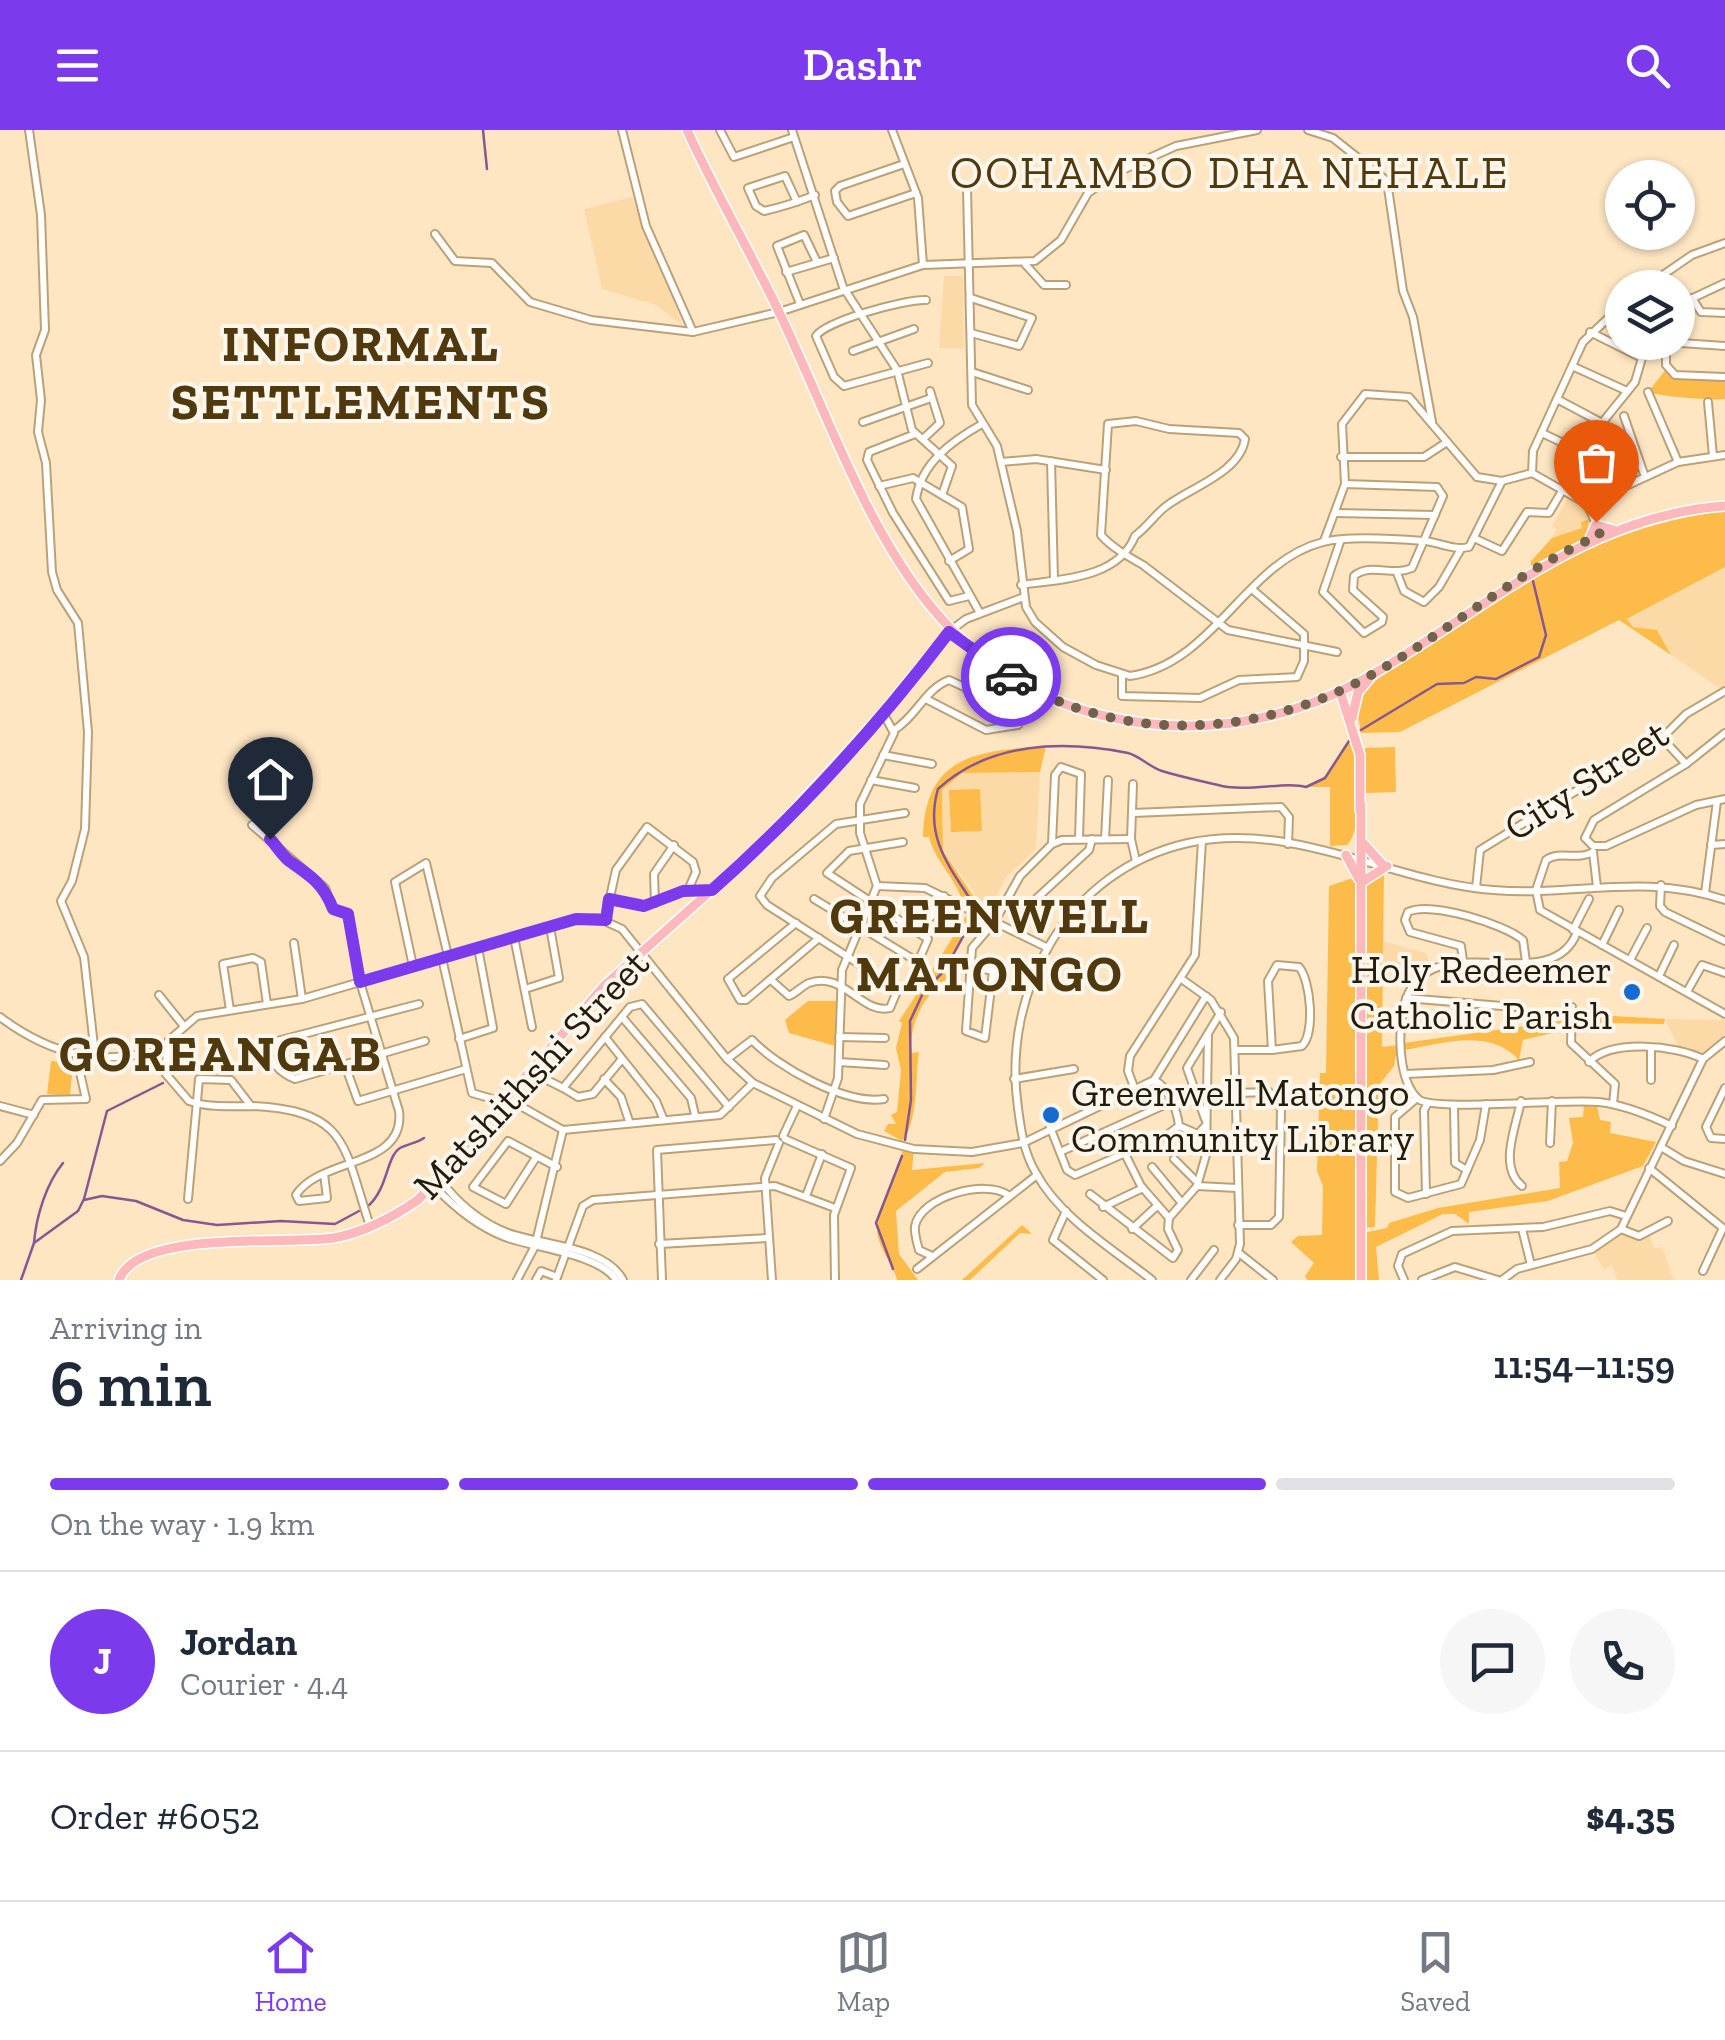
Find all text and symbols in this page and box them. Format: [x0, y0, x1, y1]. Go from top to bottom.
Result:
icon: menu [50, 38, 105, 93]
text: Dashr [803, 38, 922, 92]
icon: search [1620, 38, 1675, 93]
district label: OOHAMBO DHA NEHALE [950, 146, 1510, 200]
map controls [1605, 160, 1695, 360]
button: locate [1605, 160, 1695, 250]
button: layers [1605, 270, 1695, 360]
district label: INFORMAL SETTLEMENTS [171, 314, 551, 432]
pin [1554, 420, 1639, 523]
icon: bag [1569, 435, 1624, 490]
courier [961, 627, 1061, 727]
icon: car [984, 650, 1039, 705]
street label: City Street [1495, 709, 1677, 851]
pin [228, 737, 313, 840]
icon: home [243, 752, 298, 807]
district label: GREENWELL MATONGO [830, 886, 1150, 1004]
street label: Matshithshi Street [403, 939, 659, 1208]
place label: Holy Redeemer Catholic Parish [1350, 945, 1613, 1039]
marker: Holy Redeemer Catholic Parish [1621, 981, 1643, 1003]
district label: GOREANGAB [59, 1024, 383, 1084]
place label: Greenwell Matongo Community Library [1071, 1068, 1415, 1162]
marker: Greenwell Matongo Community Library [1040, 1104, 1062, 1126]
text: Arriving in [50, 1309, 202, 1347]
text: 11:54–11:59 [1493, 1342, 1675, 1388]
text: 6 min [50, 1345, 212, 1423]
text: On the way · 1.9 km [50, 1505, 314, 1543]
button: chat [1440, 1609, 1545, 1714]
button: phone [1570, 1609, 1675, 1714]
text: Jordan [180, 1619, 297, 1665]
text: J [93, 1638, 112, 1684]
text: Courier · 4.4 [180, 1665, 348, 1703]
text: Order #6052 [50, 1793, 260, 1839]
text: $4.35 [1586, 1793, 1675, 1839]
tab: Home [255, 1925, 327, 2018]
tab: Map [836, 1925, 891, 2018]
tab: Saved [1400, 1925, 1470, 2018]

